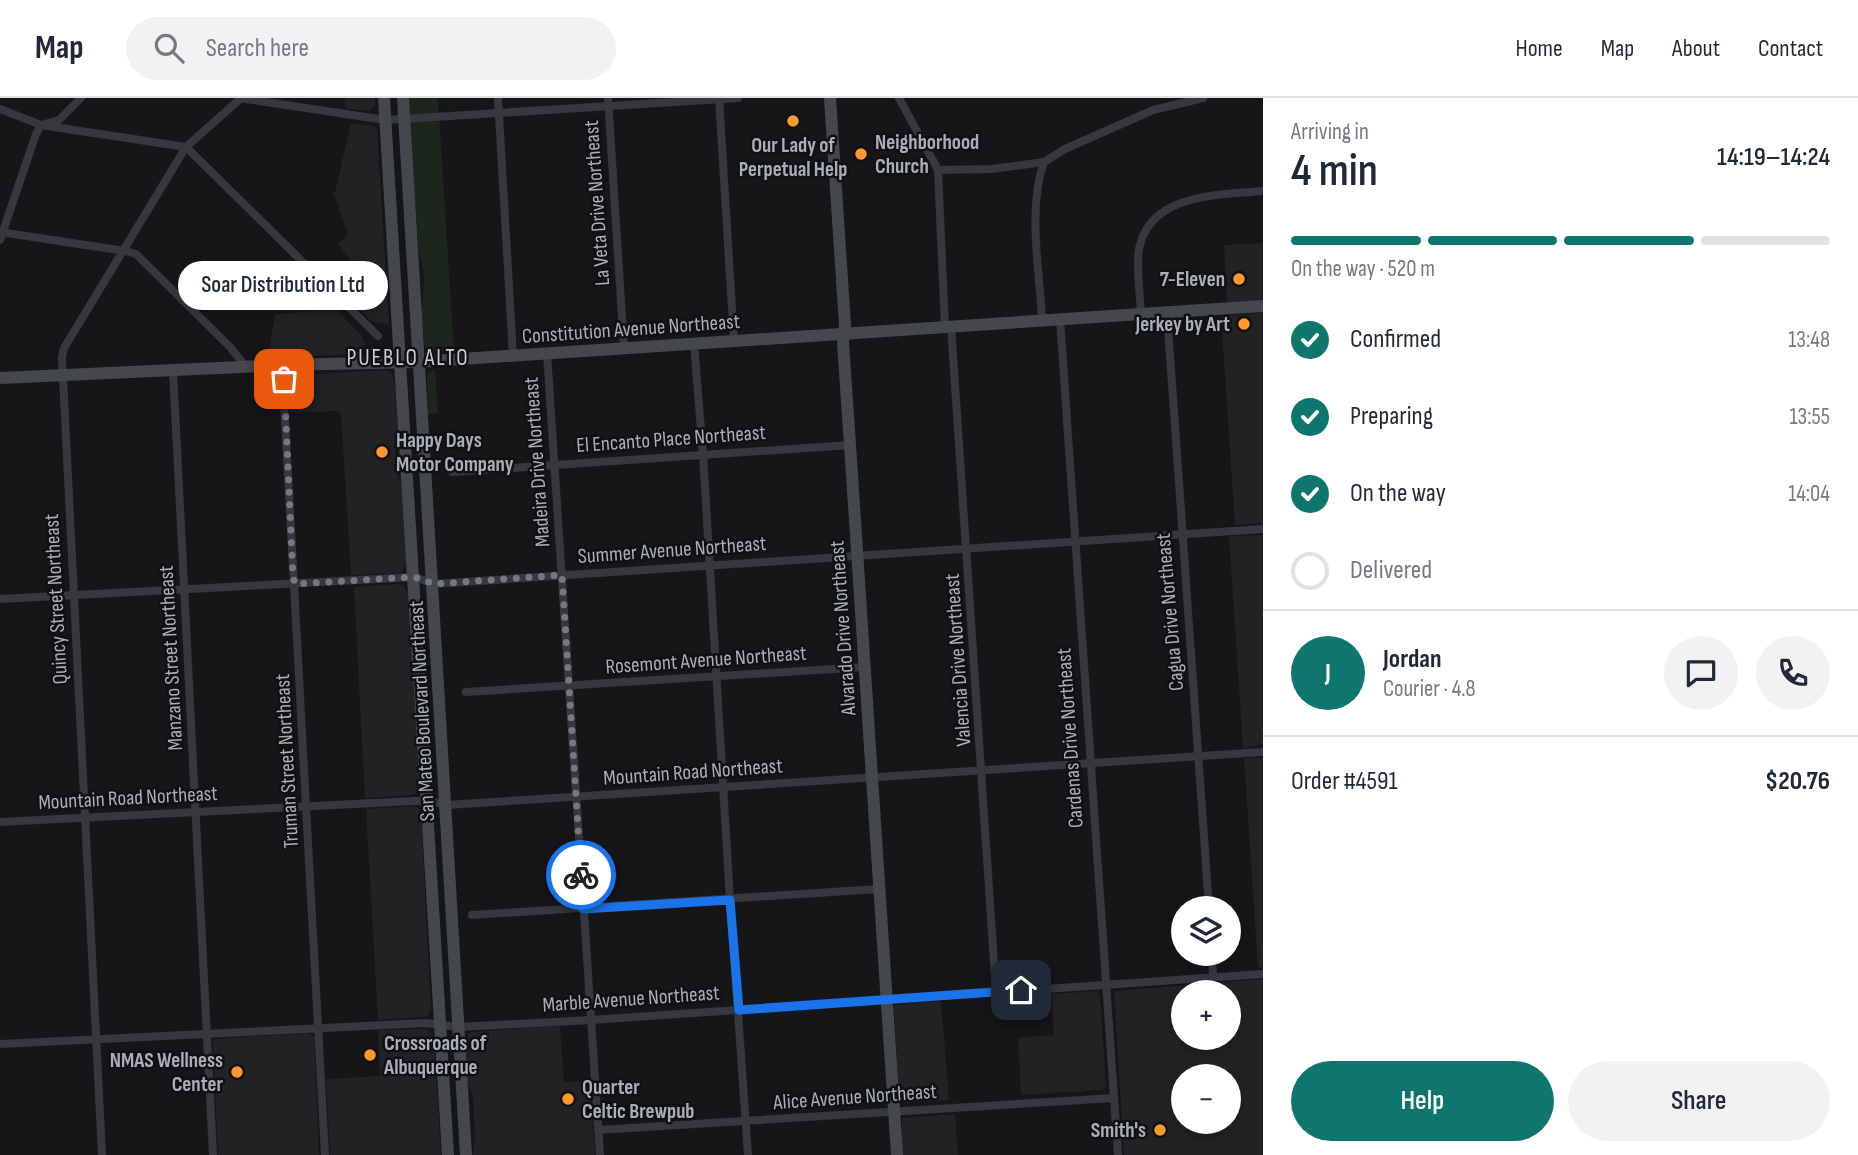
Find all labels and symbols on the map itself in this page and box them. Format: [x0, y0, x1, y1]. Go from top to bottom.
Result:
marker: Our Lady of Perpetual Help [785, 113, 801, 129]
street label: La Veta Drive Northeast [579, 119, 615, 287]
place label: Neighborhood Church [875, 130, 979, 179]
place label: Our Lady of Perpetual Help [739, 133, 847, 182]
marker: Neighborhood Church [853, 146, 869, 162]
callout: Soar Distribution Ltd [179, 260, 389, 309]
place label: 7-Eleven [1160, 267, 1225, 292]
marker: 7-Eleven [1231, 271, 1247, 287]
street label: Constitution Avenue Northeast [521, 309, 741, 349]
place label: Jerkey by Art [1135, 312, 1230, 337]
marker: Jerkey by Art [1236, 316, 1252, 332]
district label: PUEBLO ALTO [346, 344, 470, 372]
pin [254, 349, 314, 409]
street label: Madeira Drive Northeast [519, 376, 555, 548]
street label: El Encanto Place Northeast [576, 420, 766, 458]
place label: Happy Days Motor Company [396, 428, 514, 477]
marker: Happy Days Motor Company [374, 444, 390, 460]
street label: Quincy Street Northeast [39, 513, 73, 685]
street label: Summer Avenue Northeast [577, 531, 767, 569]
street label: Cagua Drive Northeast [1151, 532, 1189, 692]
street label: Alvarado Drive Northeast [824, 540, 862, 717]
street label: Manzano Street Northeast [154, 565, 188, 751]
street label: Valencia Drive Northeast [939, 573, 977, 747]
street label: San Mateo Boulevard Northeast [404, 600, 440, 822]
street label: Rosemont Avenue Northeast [605, 641, 807, 679]
street label: Cardenas Drive Northeast [1051, 647, 1089, 829]
street label: Truman Street Northeast [270, 673, 304, 849]
street label: Mountain Road Northeast [603, 753, 783, 791]
street label: Mountain Road Northeast [38, 781, 218, 815]
courier [546, 840, 616, 910]
pin [991, 960, 1051, 1020]
street label: Marble Avenue Northeast [542, 980, 720, 1018]
place label: Crossroads of Albuquerque [383, 1031, 487, 1080]
marker: Crossroads of Albuquerque [362, 1047, 378, 1063]
place label: NMAS Wellness Center [110, 1048, 224, 1097]
marker: NMAS Wellness Center [229, 1064, 245, 1080]
place label: Quarter Celtic Brewpub [582, 1075, 694, 1124]
street label: Alice Avenue Northeast [771, 1079, 938, 1115]
marker: Quarter Celtic Brewpub [560, 1091, 576, 1107]
place label: Smith's [1091, 1118, 1146, 1143]
marker: Smith's [1152, 1122, 1168, 1138]

